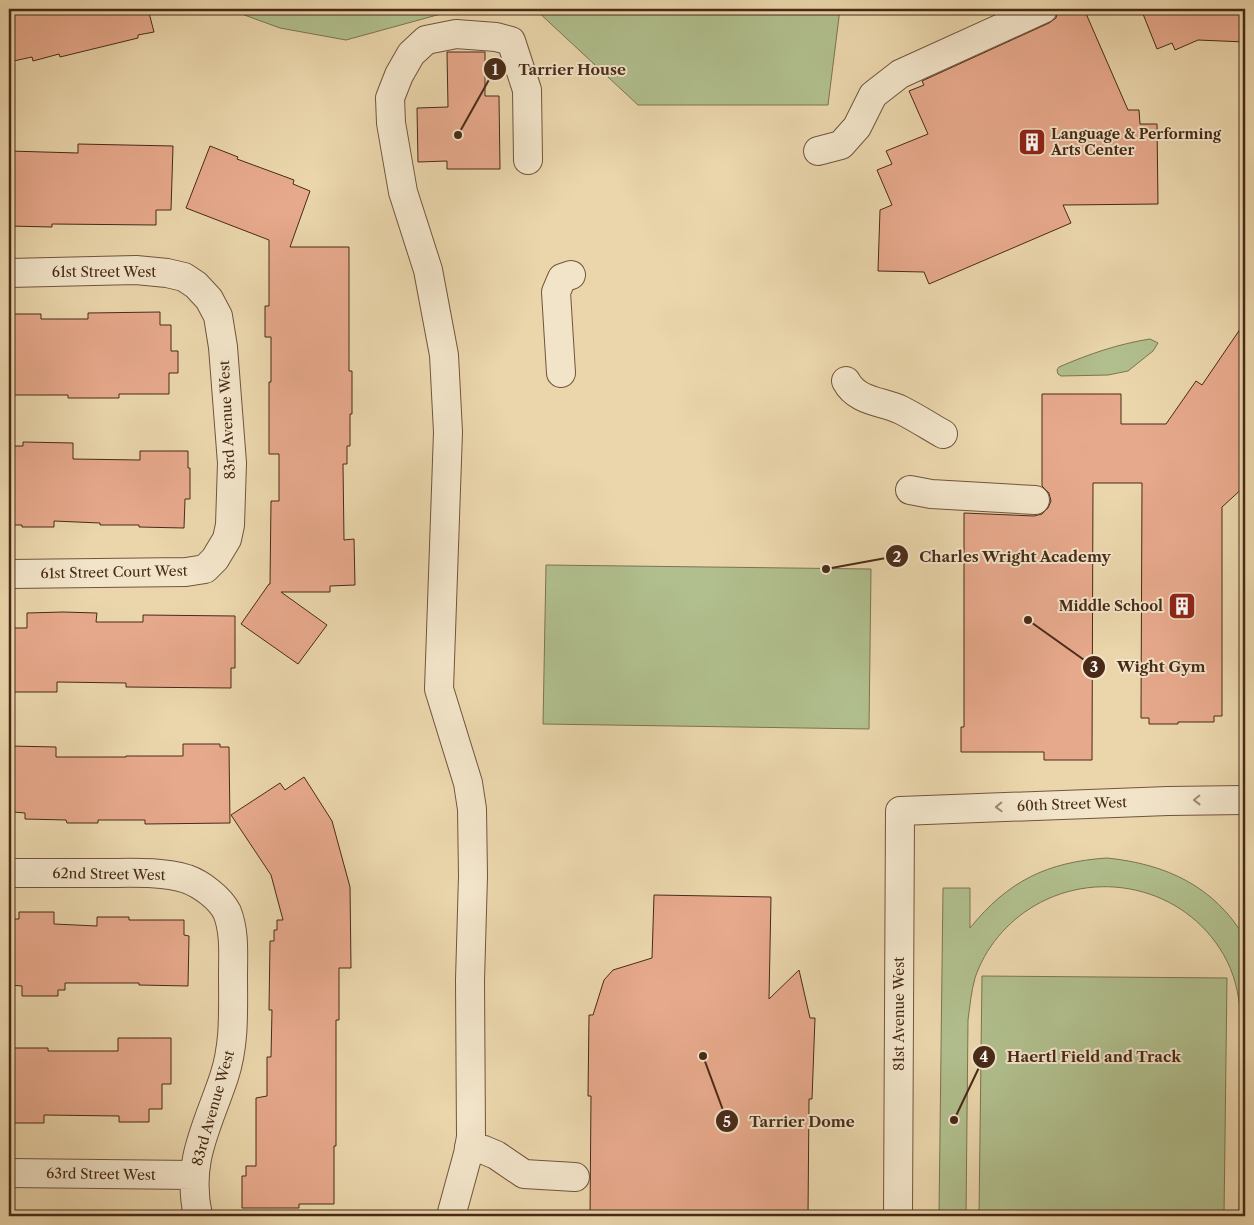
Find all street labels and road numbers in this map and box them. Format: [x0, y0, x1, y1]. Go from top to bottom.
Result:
street label: 61st Street West [52, 263, 156, 281]
street label: 83rd Avenue West [215, 360, 239, 480]
street label: 61st Street Court West [40, 562, 188, 582]
street label: 60th Street West [1017, 793, 1127, 815]
street label: 62nd Street West [52, 864, 166, 884]
street label: 81st Avenue West [890, 957, 908, 1071]
street label: 83rd Avenue West [188, 1048, 238, 1168]
street label: 63rd Street West [46, 1164, 156, 1184]

